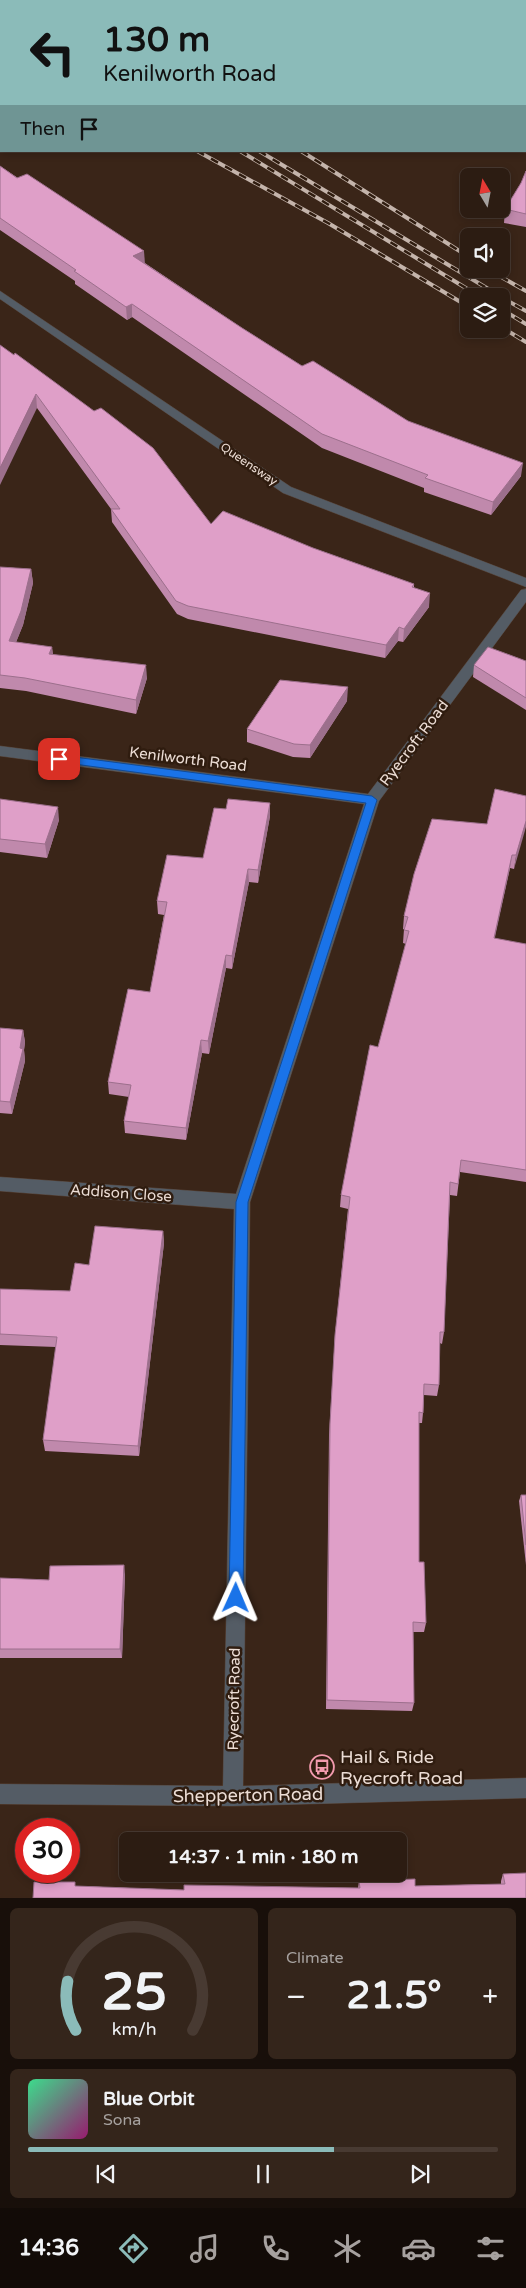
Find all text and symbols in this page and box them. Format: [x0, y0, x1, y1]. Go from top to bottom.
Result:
text: 130 m [103, 19, 210, 61]
icon: left [20, 20, 85, 85]
text: Kenilworth Road [103, 61, 276, 87]
icon: arrive [75, 115, 103, 143]
text: Then [20, 118, 65, 140]
north arrow [460, 168, 510, 218]
map controls [460, 168, 510, 338]
button: sound [460, 228, 510, 278]
button: layers [460, 288, 510, 338]
street label: Queensway [218, 440, 281, 489]
street label: Ryecroft Road [376, 697, 452, 789]
pin [38, 738, 80, 780]
street label: Kenilworth Road [128, 743, 248, 775]
icon: arrive [45, 745, 73, 773]
street label: Addison Close [69, 1180, 173, 1206]
position arrow [209, 1571, 261, 1623]
street label: Ryecroft Road [224, 1648, 244, 1750]
place label: Hail & Ride Ryecroft Road [340, 1746, 463, 1789]
bus stop icon: Hail & Ride Ryecroft Road [309, 1754, 335, 1780]
street label: Shepperton Road [173, 1783, 323, 1807]
speed limit sign: 30 [15, 1818, 80, 1883]
text: 14:37 · 1 min · 180 m [167, 1846, 359, 1868]
text: Climate [286, 1948, 344, 1968]
text: 25 [101, 1961, 167, 2024]
text: 21.5° [347, 1973, 442, 2019]
text: − [286, 1980, 306, 2014]
text: + [482, 1980, 498, 2014]
text: km/h [112, 2019, 156, 2040]
text: Blue Orbit [103, 2088, 195, 2110]
text: Sona [103, 2110, 141, 2130]
icon: previous [92, 2160, 120, 2188]
icon: pause [249, 2160, 277, 2188]
icon: next [406, 2160, 434, 2188]
icon: directions [116, 2231, 151, 2266]
icon: music [187, 2231, 222, 2266]
icon: phone [258, 2231, 293, 2266]
icon: climate [330, 2231, 365, 2266]
icon: car [401, 2231, 436, 2266]
icon: filters [473, 2231, 508, 2266]
text: 14:36 [18, 2235, 79, 2261]

